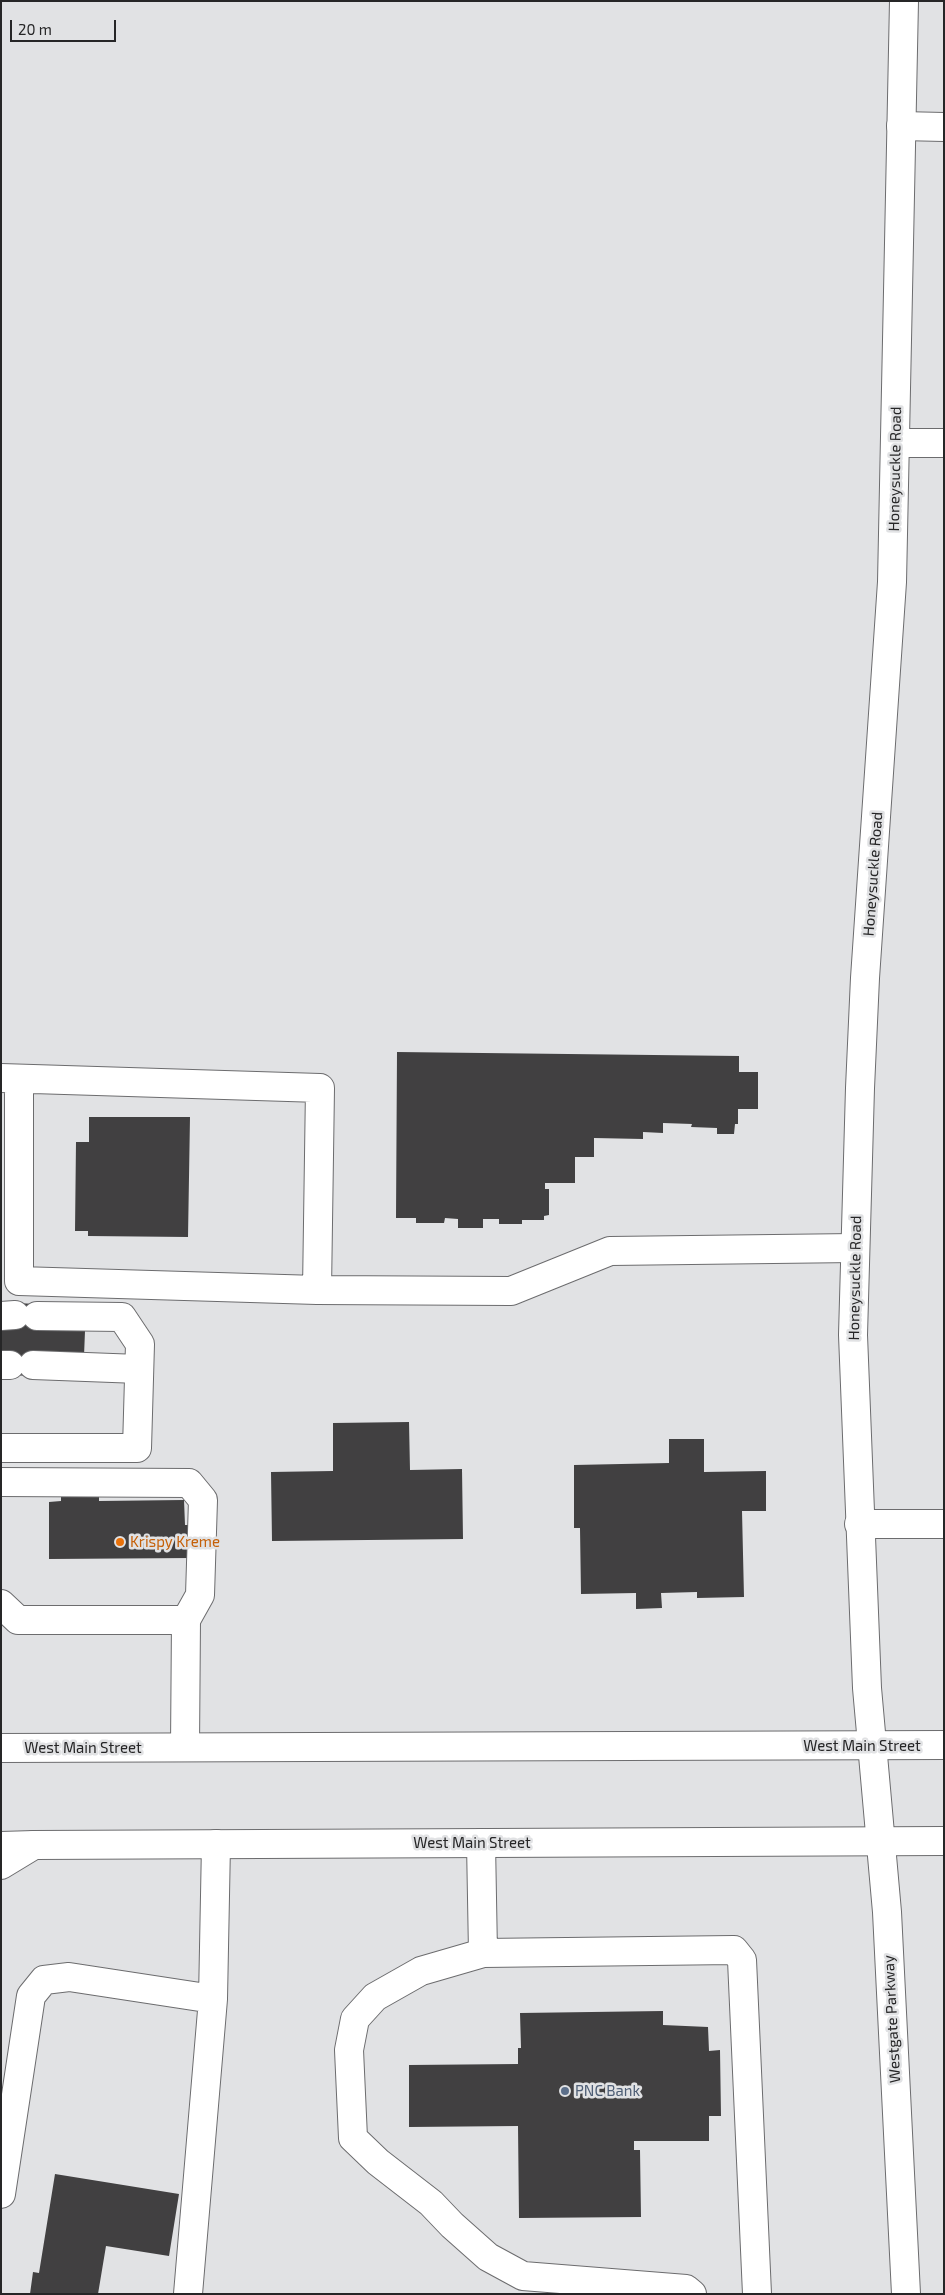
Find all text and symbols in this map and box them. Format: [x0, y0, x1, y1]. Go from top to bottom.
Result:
scale bar [12, 10, 119, 42]
text: 20 m [18, 20, 52, 38]
street label: Honeysuckle Road [885, 406, 905, 532]
street label: Honeysuckle Road [860, 811, 886, 937]
street label: Honeysuckle Road [845, 1215, 865, 1341]
place label: Krispy Kreme [130, 1533, 220, 1551]
marker: Krispy Kreme [114, 1536, 126, 1548]
street label: West Main Street [803, 1737, 921, 1755]
street label: West Main Street [24, 1739, 142, 1757]
street label: West Main Street [413, 1834, 531, 1852]
street label: Westgate Parkway [880, 1955, 904, 2083]
place label: PNC Bank [575, 2082, 640, 2100]
marker: PNC Bank [559, 2085, 571, 2097]

